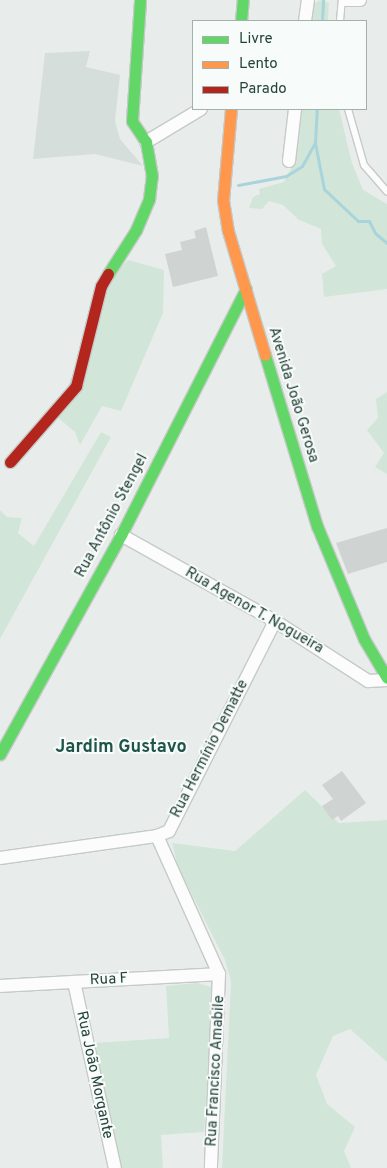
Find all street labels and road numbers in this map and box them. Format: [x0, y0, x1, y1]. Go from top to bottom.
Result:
street label: Avenida João Gerosa [264, 325, 322, 465]
street label: Rua Antônio Stengel [72, 451, 152, 581]
street label: Rua Agenor T. Nogueira [181, 564, 327, 658]
street label: Rua Hermínio Dematte [167, 677, 253, 821]
street label: Rua F [89, 970, 129, 990]
street label: Rua Francisco Amabile [203, 995, 229, 1147]
street label: Rua João Morgante [72, 1009, 116, 1141]

